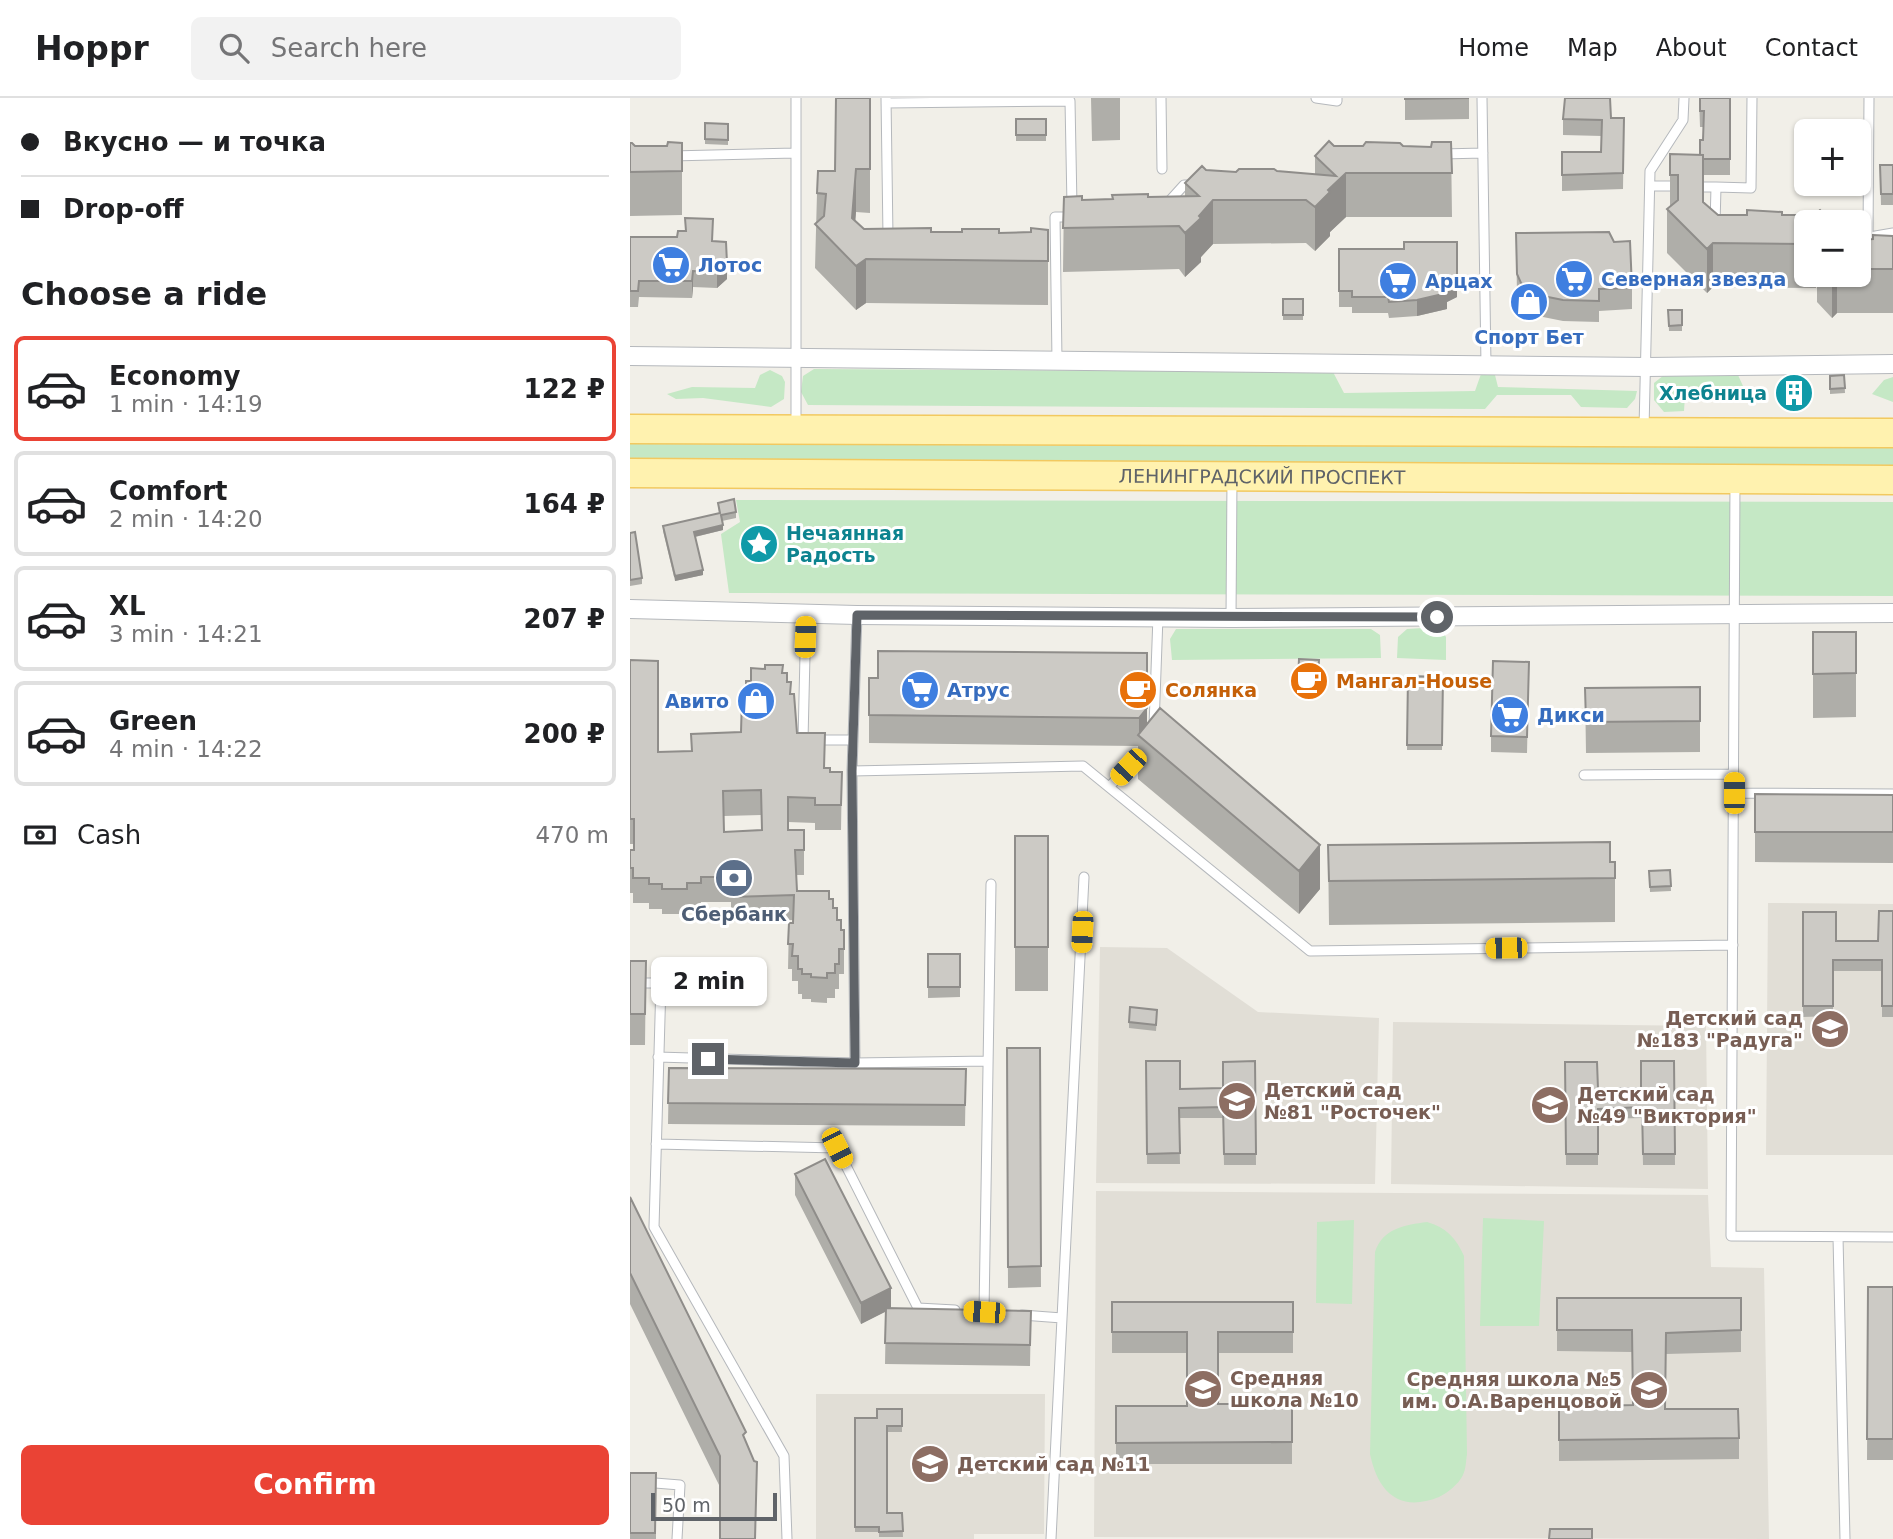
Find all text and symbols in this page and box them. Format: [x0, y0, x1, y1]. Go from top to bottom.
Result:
search box [191, 17, 681, 80]
text: Hoppr [35, 29, 149, 68]
icon: search [215, 29, 253, 67]
text: Search here [271, 33, 427, 63]
text: Home [1458, 34, 1529, 62]
text: Map [1567, 34, 1618, 62]
text: About [1656, 34, 1727, 62]
text: Contact [1765, 34, 1858, 62]
map controls [1794, 119, 1871, 287]
button: + [1794, 119, 1871, 196]
text: Вкусно — и точка [63, 127, 326, 157]
text: Drop-off [63, 194, 184, 224]
button: − [1794, 210, 1871, 287]
supermarket icon: Лотос [650, 244, 692, 286]
place label: Лотос [698, 254, 762, 276]
supermarket icon: Северная звезда [1553, 258, 1595, 300]
supermarket icon: Арцах [1377, 260, 1419, 302]
place label: Северная звезда [1601, 268, 1786, 290]
place label: Арцах [1425, 270, 1492, 292]
text: Choose a ride [21, 275, 267, 313]
shop icon: Спорт Бет [1508, 281, 1550, 323]
place label: Спорт Бет [1474, 326, 1584, 348]
icon: car [25, 357, 88, 420]
text: Economy [109, 361, 240, 391]
building icon: Хлебница [1773, 372, 1815, 414]
text: 122 ₽ [524, 374, 605, 404]
place label: Хлебница [1659, 382, 1767, 404]
text: 1 min · 14:19 [109, 391, 263, 417]
street label: ЛЕНИНГРАДСКИЙ ПРОСПЕКТ [1119, 465, 1406, 488]
icon: car [25, 472, 88, 535]
text: Comfort [109, 476, 227, 506]
text: 164 ₽ [524, 489, 605, 519]
text: 2 min · 14:20 [109, 506, 263, 532]
place label: Нечаянная Радость [786, 522, 904, 566]
place icon: Нечаянная Радость [738, 523, 780, 565]
icon: car [25, 587, 88, 650]
text: XL [109, 591, 146, 621]
route start [1421, 601, 1453, 633]
text: 207 ₽ [524, 604, 605, 634]
car [794, 616, 817, 658]
text: 3 min · 14:21 [109, 621, 263, 647]
cafe icon: Мангал-House [1288, 660, 1330, 702]
supermarket icon: Атрус [899, 669, 941, 711]
cafe icon: Солянка [1117, 669, 1159, 711]
place label: Мангал-House [1336, 670, 1492, 692]
place label: Атрус [947, 679, 1010, 701]
place label: Солянка [1165, 679, 1257, 701]
shop icon: Авито [735, 680, 777, 722]
place label: Авито [665, 690, 729, 712]
supermarket icon: Дикси [1489, 694, 1531, 736]
icon: car [25, 702, 88, 765]
place label: Дикси [1537, 704, 1605, 726]
text: Green [109, 706, 197, 736]
text: 200 ₽ [524, 719, 605, 749]
text: 4 min · 14:22 [109, 736, 263, 762]
car [1106, 744, 1151, 790]
car [1724, 772, 1745, 814]
icon: cash [21, 816, 59, 854]
text: Cash [77, 820, 141, 850]
text: 470 m [535, 822, 609, 848]
bank icon: Сбербанк [713, 857, 755, 899]
place label: Сбербанк [681, 903, 787, 925]
car [1071, 910, 1094, 954]
car [1485, 937, 1528, 959]
callout: 2 min [650, 958, 766, 1006]
text: 2 min [673, 968, 745, 994]
place label: Детский сад №183 "Радуга" [1637, 1007, 1803, 1051]
school or university icon: Детский сад №183 "Радуга" [1809, 1008, 1851, 1050]
route end [692, 1043, 724, 1075]
place label: Детский сад №81 "Росточек" [1264, 1079, 1441, 1123]
school or university icon: Детский сад №81 "Росточек" [1216, 1080, 1258, 1122]
place label: Детский сад №49 "Виктория" [1577, 1083, 1757, 1127]
school or university icon: Детский сад №49 "Виктория" [1529, 1084, 1571, 1126]
car [819, 1125, 856, 1171]
car [963, 1300, 1006, 1324]
place label: Средняя школа №10 [1230, 1367, 1359, 1411]
school or university icon: Средняя школа №10 [1182, 1368, 1224, 1410]
place label: Средняя школа №5 им. О.А.Варенцовой [1402, 1368, 1622, 1412]
school or university icon: Средняя школа №5 им. О.А.Варенцовой [1628, 1369, 1670, 1411]
school or university icon: Детский сад №11 [909, 1443, 951, 1485]
button: Confirm [21, 1445, 609, 1525]
place label: Детский сад №11 [957, 1453, 1151, 1475]
scale bar [651, 1490, 777, 1522]
text: 50 m [662, 1494, 711, 1516]

